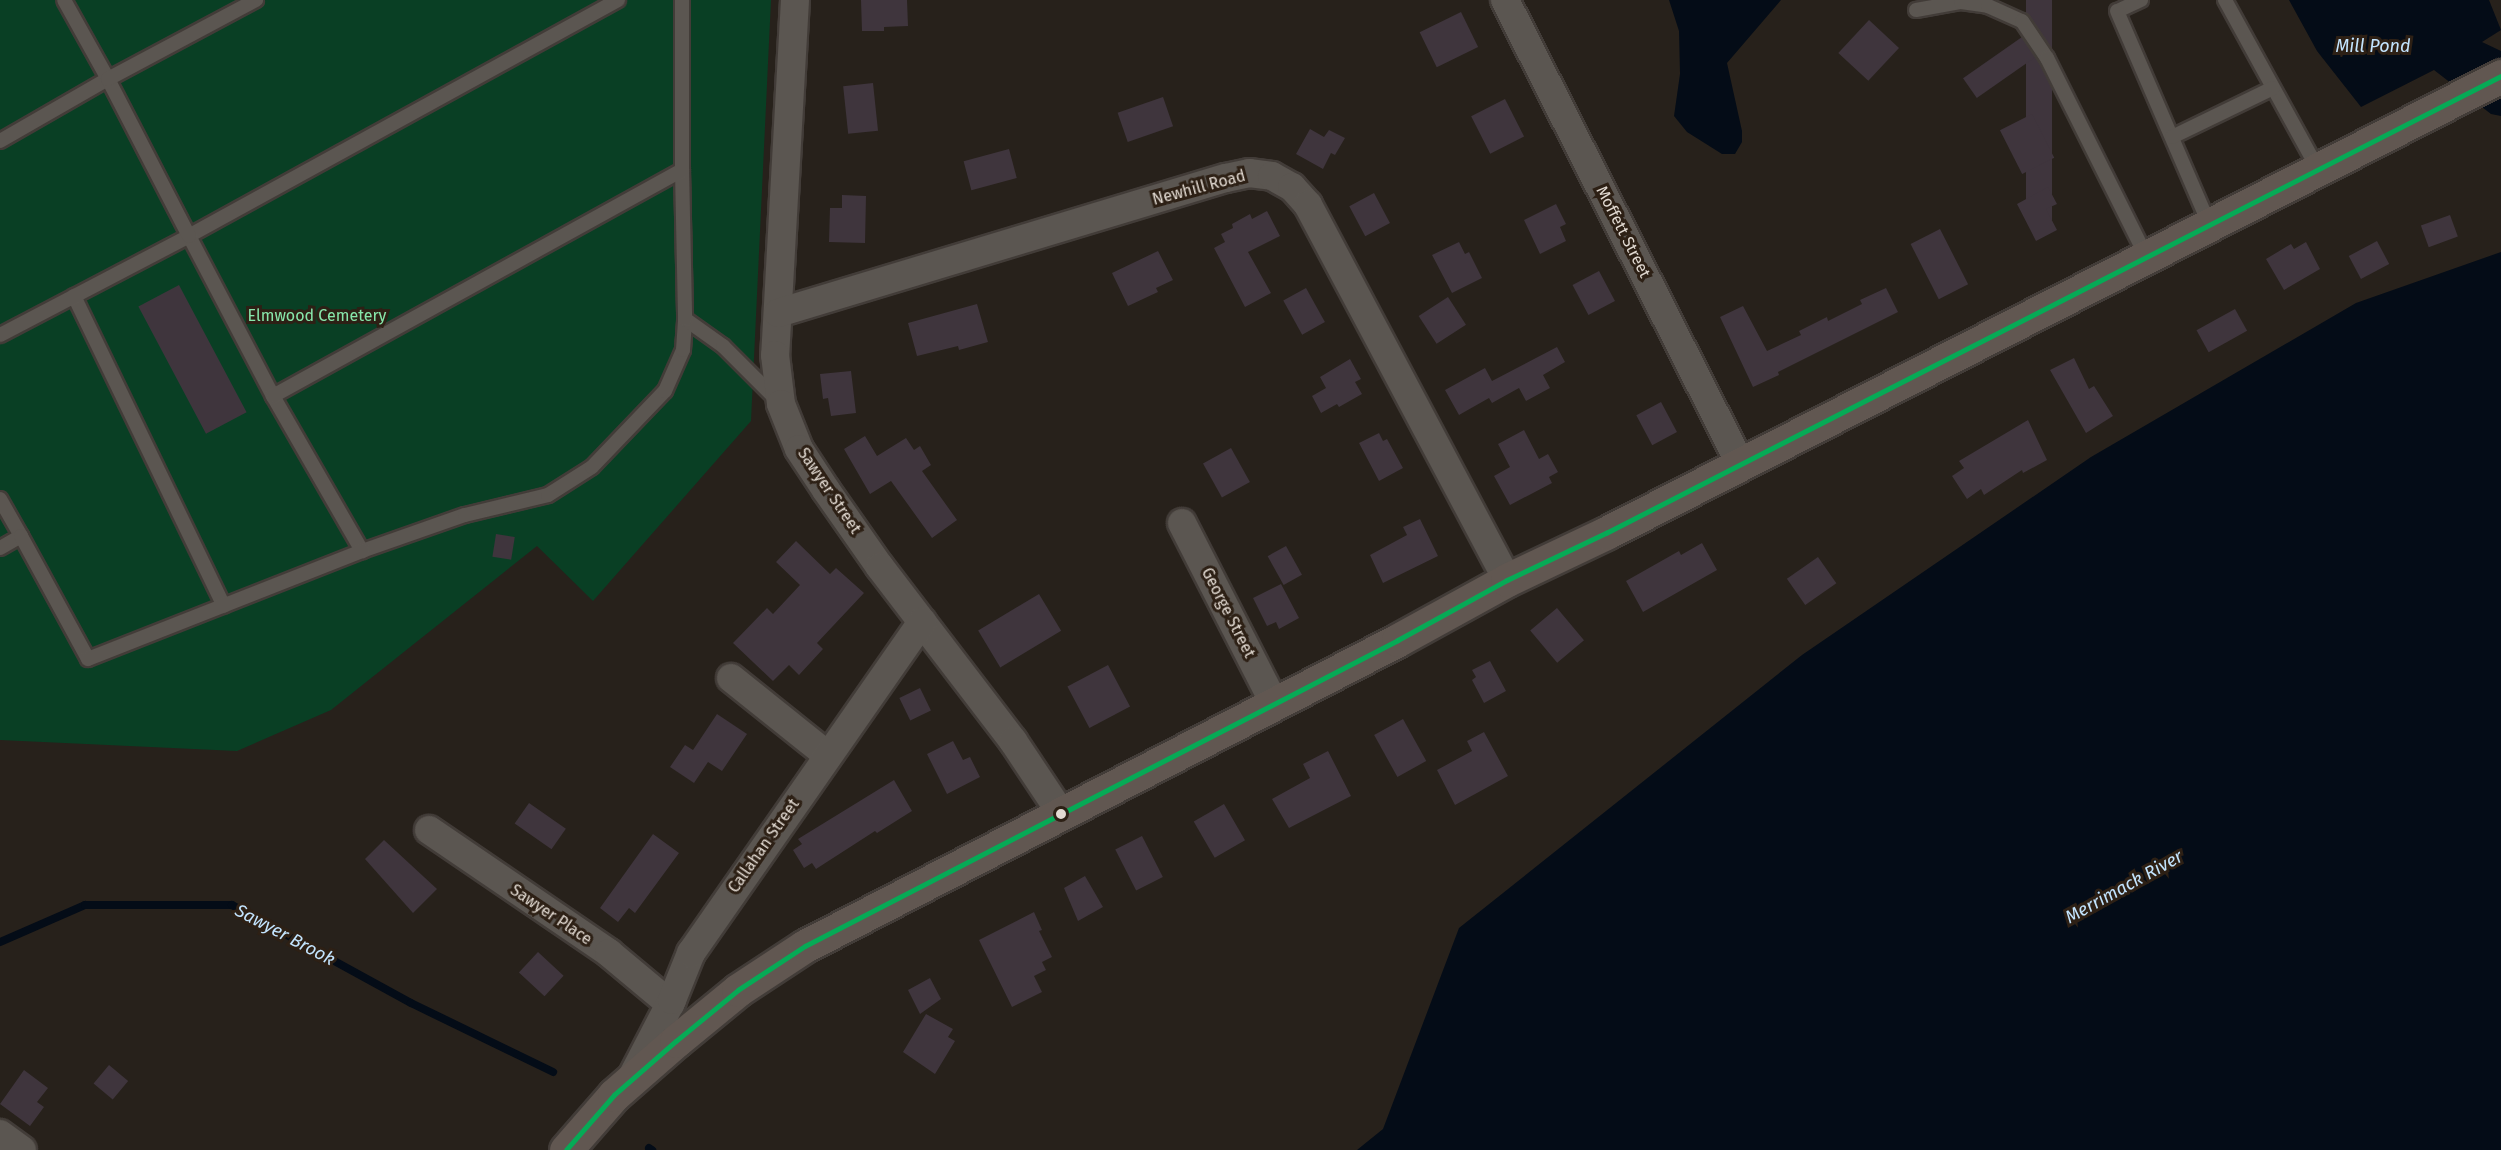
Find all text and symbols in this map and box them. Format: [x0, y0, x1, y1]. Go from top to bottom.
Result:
water label: Mill Pond [2335, 35, 2411, 57]
street label: Newhill Road [1150, 166, 1248, 210]
street label: Moffett Street [1592, 183, 1654, 281]
park label: Elmwood Cemetery [248, 306, 386, 326]
street label: Sawyer Street [793, 445, 865, 537]
street label: George Street [1197, 565, 1259, 661]
street label: Callahan Street [724, 795, 804, 897]
unlabelled marker [1055, 808, 1067, 820]
water label: Merrimack River [2061, 846, 2187, 928]
street label: Sawyer Place [507, 881, 595, 949]
water label: Sawyer Brook [231, 900, 339, 970]

